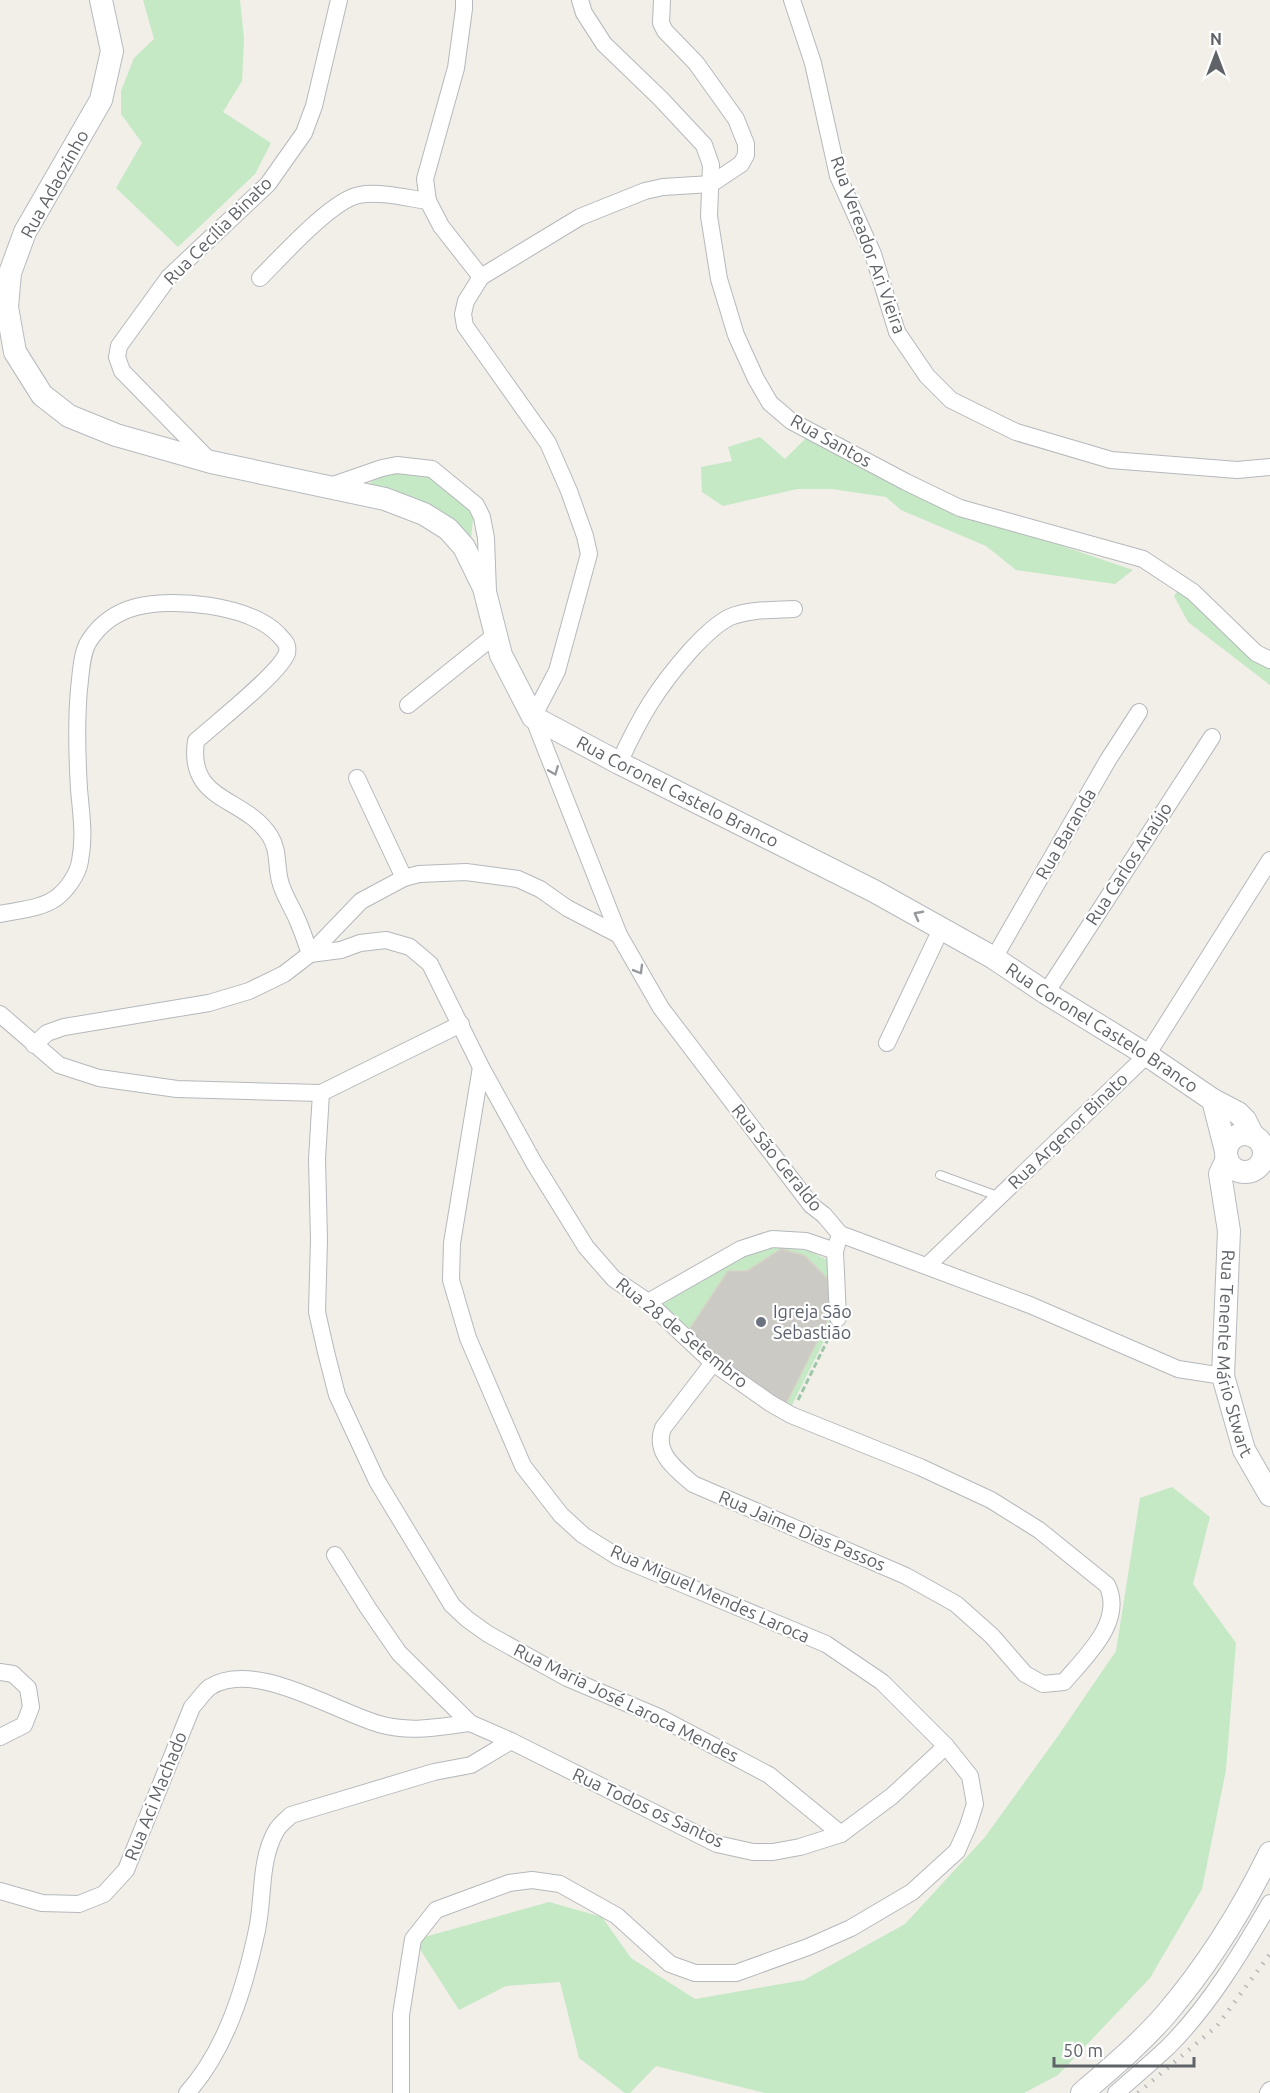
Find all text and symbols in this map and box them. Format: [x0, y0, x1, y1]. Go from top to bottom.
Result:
north arrow [1186, 24, 1246, 84]
text: N [1210, 30, 1222, 48]
street label: Rua Adaozinho [16, 126, 92, 241]
street label: Rua Vereador Ari Vieira [828, 153, 910, 336]
street label: Rua Cecília Binato [159, 172, 275, 288]
street label: Rua Santos [788, 410, 876, 471]
street label: Rua Coronel Castelo Branco [574, 731, 782, 851]
one-way arrow [547, 765, 559, 776]
street label: Rua Baranda [1031, 784, 1099, 883]
street label: Rua Carlos Araújo [1081, 798, 1175, 928]
one-way arrow [913, 911, 924, 922]
street label: Rua Coronel Castelo Branco [1003, 958, 1202, 1096]
one-way arrow [632, 964, 643, 974]
street label: Rua Argenor Binato [1003, 1068, 1131, 1192]
street label: Rua São Geraldo [728, 1100, 827, 1215]
street label: Rua Tenente Mário Stwart [1214, 1249, 1257, 1460]
street label: Rua 28 de Setembro [613, 1273, 753, 1391]
place label: Igreja São Sebastião [773, 1301, 852, 1342]
marker: Igreja São Sebastião [754, 1315, 768, 1329]
street label: Rua Jaime Dias Passos [716, 1486, 889, 1574]
street label: Rua Miguel Mendes Laroca [608, 1540, 813, 1646]
street label: Rua Maria José Laroca Mendes [511, 1639, 742, 1765]
street label: Rua Aci Machado [120, 1728, 190, 1863]
street label: Rua Todos os Santos [570, 1763, 727, 1851]
scale bar [1054, 2030, 1194, 2068]
text: 50 m [1063, 2040, 1103, 2060]

